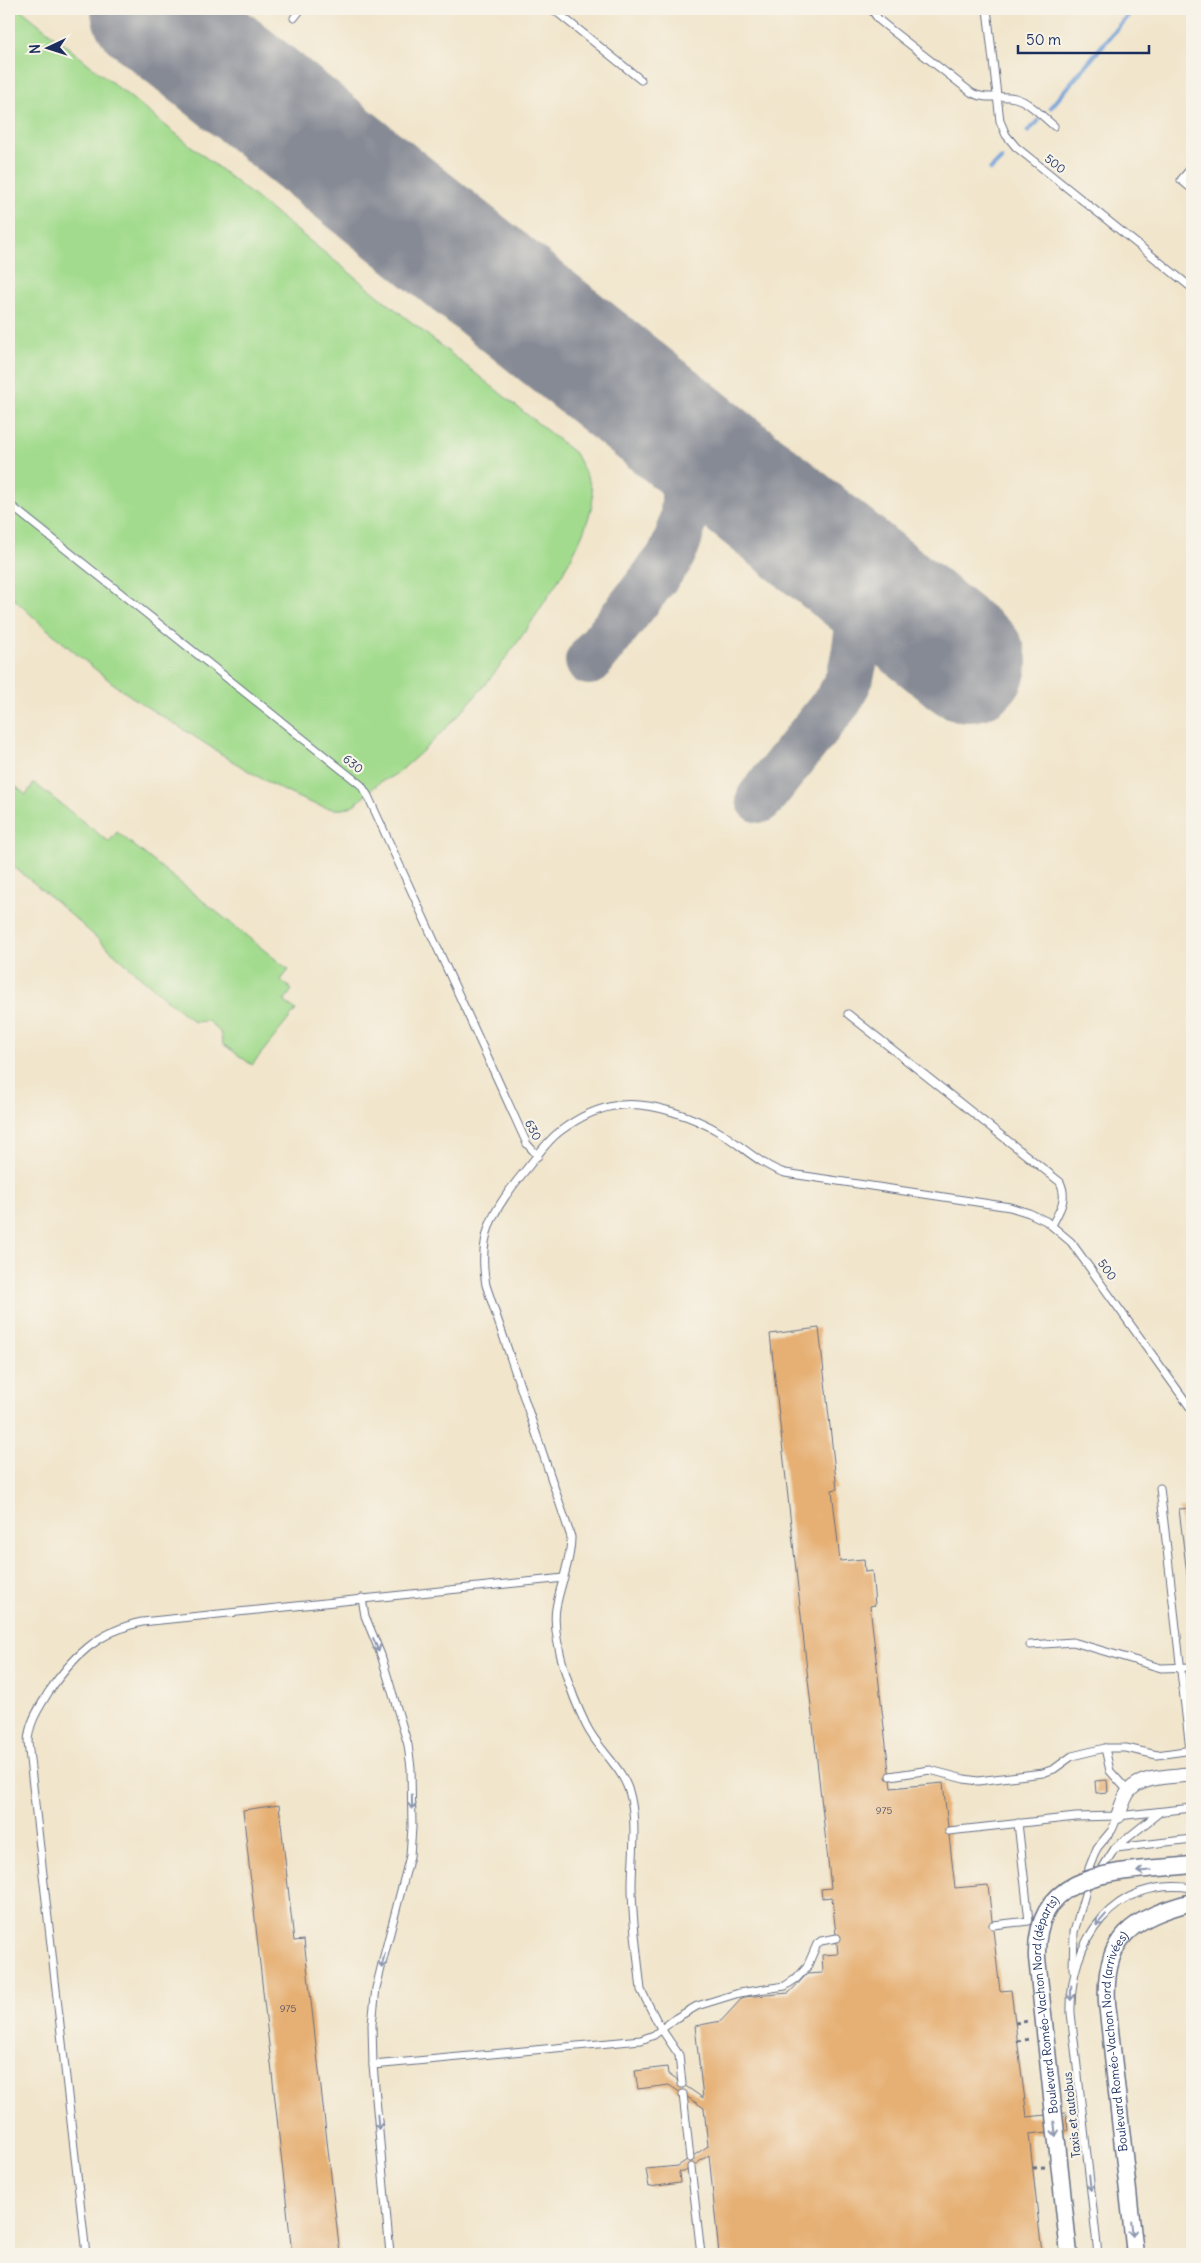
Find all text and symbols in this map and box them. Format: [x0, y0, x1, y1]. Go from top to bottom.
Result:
north arrow [22, 22, 72, 72]
scale bar [1018, 22, 1150, 54]
text: 50 m [1026, 30, 1061, 49]
text: N [26, 43, 44, 54]
street label: 500 [1042, 151, 1069, 177]
street label: 630 [340, 751, 367, 776]
street label: 630 [522, 1117, 545, 1143]
street label: 500 [1095, 1256, 1120, 1283]
one-way arrow [373, 1637, 382, 1652]
one-way arrow [407, 1794, 416, 1810]
house number: 975 [876, 1804, 892, 1817]
one-way arrow [1136, 1866, 1152, 1876]
street label: Boulevard Roméo-Vachon Nord (départs) [1029, 1892, 1062, 2115]
one-way arrow [1095, 1914, 1106, 1927]
text: Boulevard Roméo-Vachon Nord (arrivées) [1099, 1928, 1131, 2153]
street label: Boulevard Roméo-Vachon Nord (arrivées) [1118, 1931, 1136, 2155]
one-way arrow [377, 1953, 387, 1969]
one-way arrow [1066, 1985, 1076, 2001]
house number: 975 [280, 2002, 296, 2015]
street label: Taxis et autobus [1060, 2071, 1083, 2159]
one-way arrow [373, 2114, 383, 2130]
one-way arrow [1050, 2121, 1060, 2137]
one-way arrow [1085, 2174, 1095, 2190]
one-way arrow [1127, 2220, 1137, 2236]

